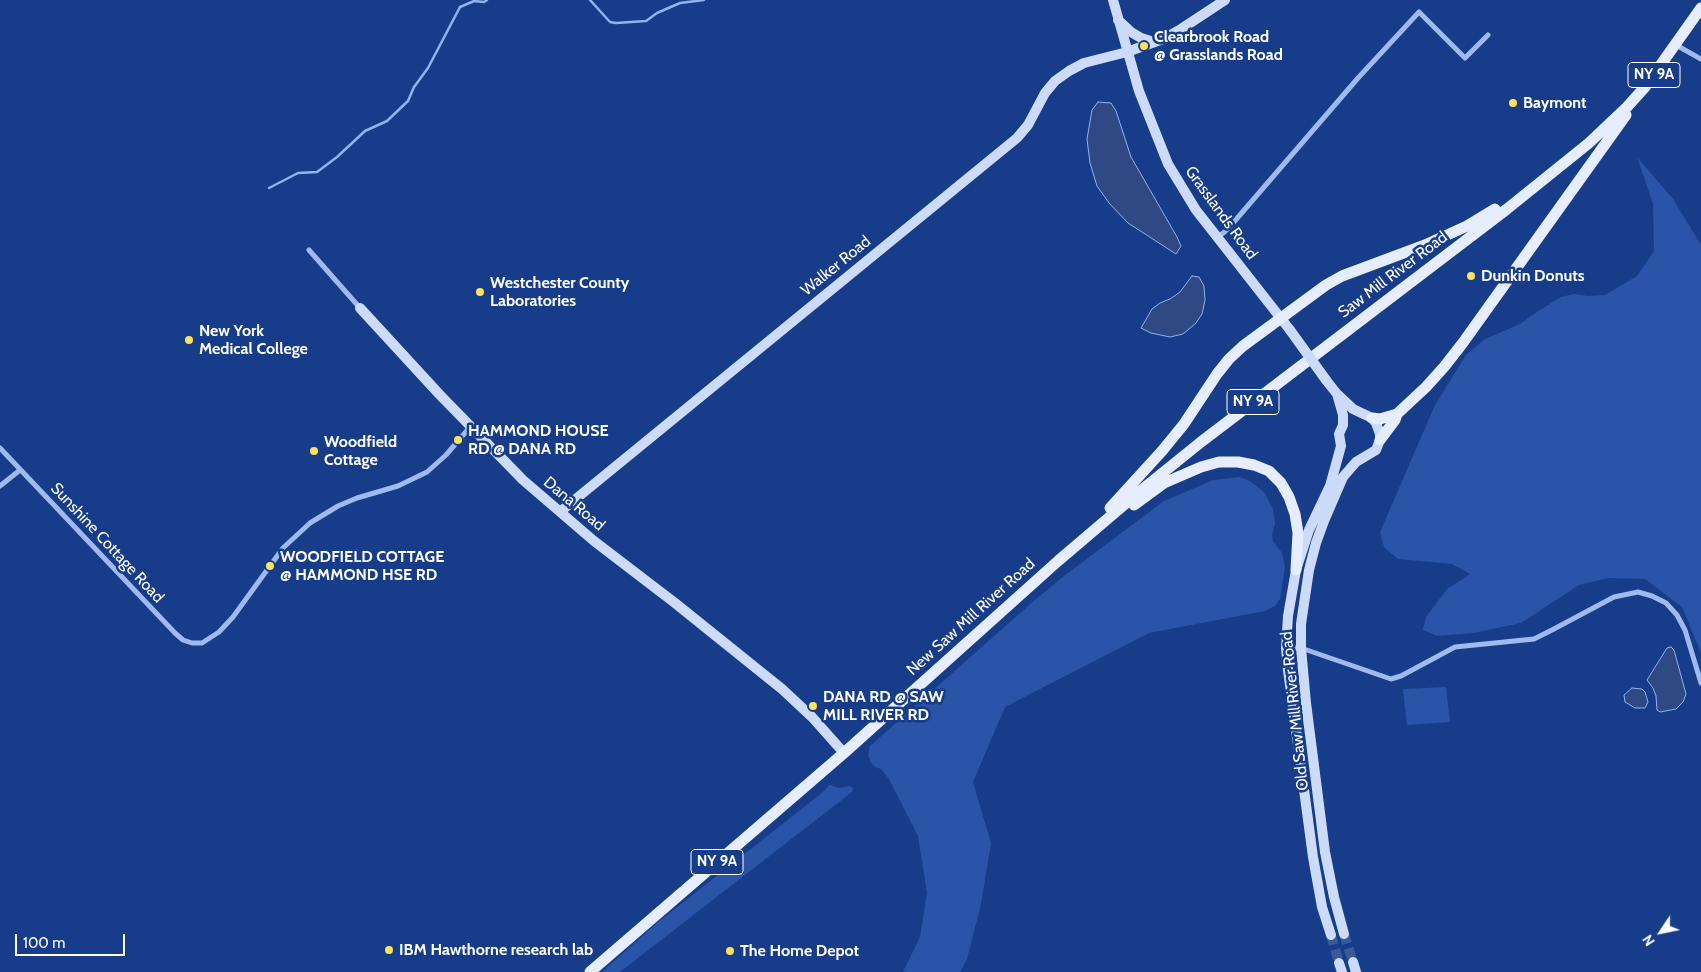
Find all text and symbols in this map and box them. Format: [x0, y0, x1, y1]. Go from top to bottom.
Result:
place label: Clearbrook Road @ Grasslands Road [1154, 27, 1283, 65]
marker: Clearbrook Road @ Grasslands Road [1138, 40, 1150, 52]
road number: NY 9A [1628, 62, 1680, 88]
place label: Baymont [1523, 93, 1587, 113]
marker: Baymont [1507, 97, 1519, 109]
street label: Grasslands Road [1181, 163, 1261, 263]
street label: Saw Mill River Road [1335, 228, 1451, 322]
street label: Walker Road [797, 232, 875, 300]
place label: Dunkin Donuts [1481, 266, 1585, 286]
marker: Dunkin Donuts [1465, 270, 1477, 282]
place label: Westchester County Laboratories [490, 273, 629, 311]
marker: Westchester County Laboratories [474, 286, 486, 298]
place label: New York Medical College [199, 321, 308, 359]
marker: New York Medical College [183, 334, 195, 346]
road number: NY 9A [1227, 390, 1279, 414]
place label: HAMMOND HOUSE RD @ DANA RD [468, 421, 609, 459]
place label: Woodfield Cottage [324, 432, 397, 470]
marker: HAMMOND HOUSE RD @ DANA RD [452, 434, 464, 446]
marker: Woodfield Cottage [308, 445, 320, 457]
street label: Dana Road [539, 473, 609, 535]
street label: Sunshine Cottage Road [46, 479, 168, 607]
place label: WOODFIELD COTTAGE @ HAMMOND HSE RD [280, 547, 444, 585]
street label: New Saw Mill River Road [903, 554, 1039, 680]
marker: WOODFIELD COTTAGE @ HAMMOND HSE RD [264, 560, 276, 572]
street label: Old Saw Mill River Road [1277, 630, 1313, 792]
place label: DANA RD @ SAW MILL RIVER RD [823, 687, 944, 725]
marker: DANA RD @ SAW MILL RIVER RD [807, 700, 819, 712]
road number: NY 9A [691, 850, 743, 874]
north arrow [1636, 907, 1686, 957]
scale bar [18, 924, 128, 956]
text: N [1638, 931, 1659, 950]
text: 100 m [23, 934, 65, 952]
place label: IBM Hawthorne research lab [399, 940, 593, 960]
place label: The Home Depot [740, 941, 859, 961]
marker: IBM Hawthorne research lab [383, 944, 395, 956]
marker: The Home Depot [724, 945, 736, 957]

